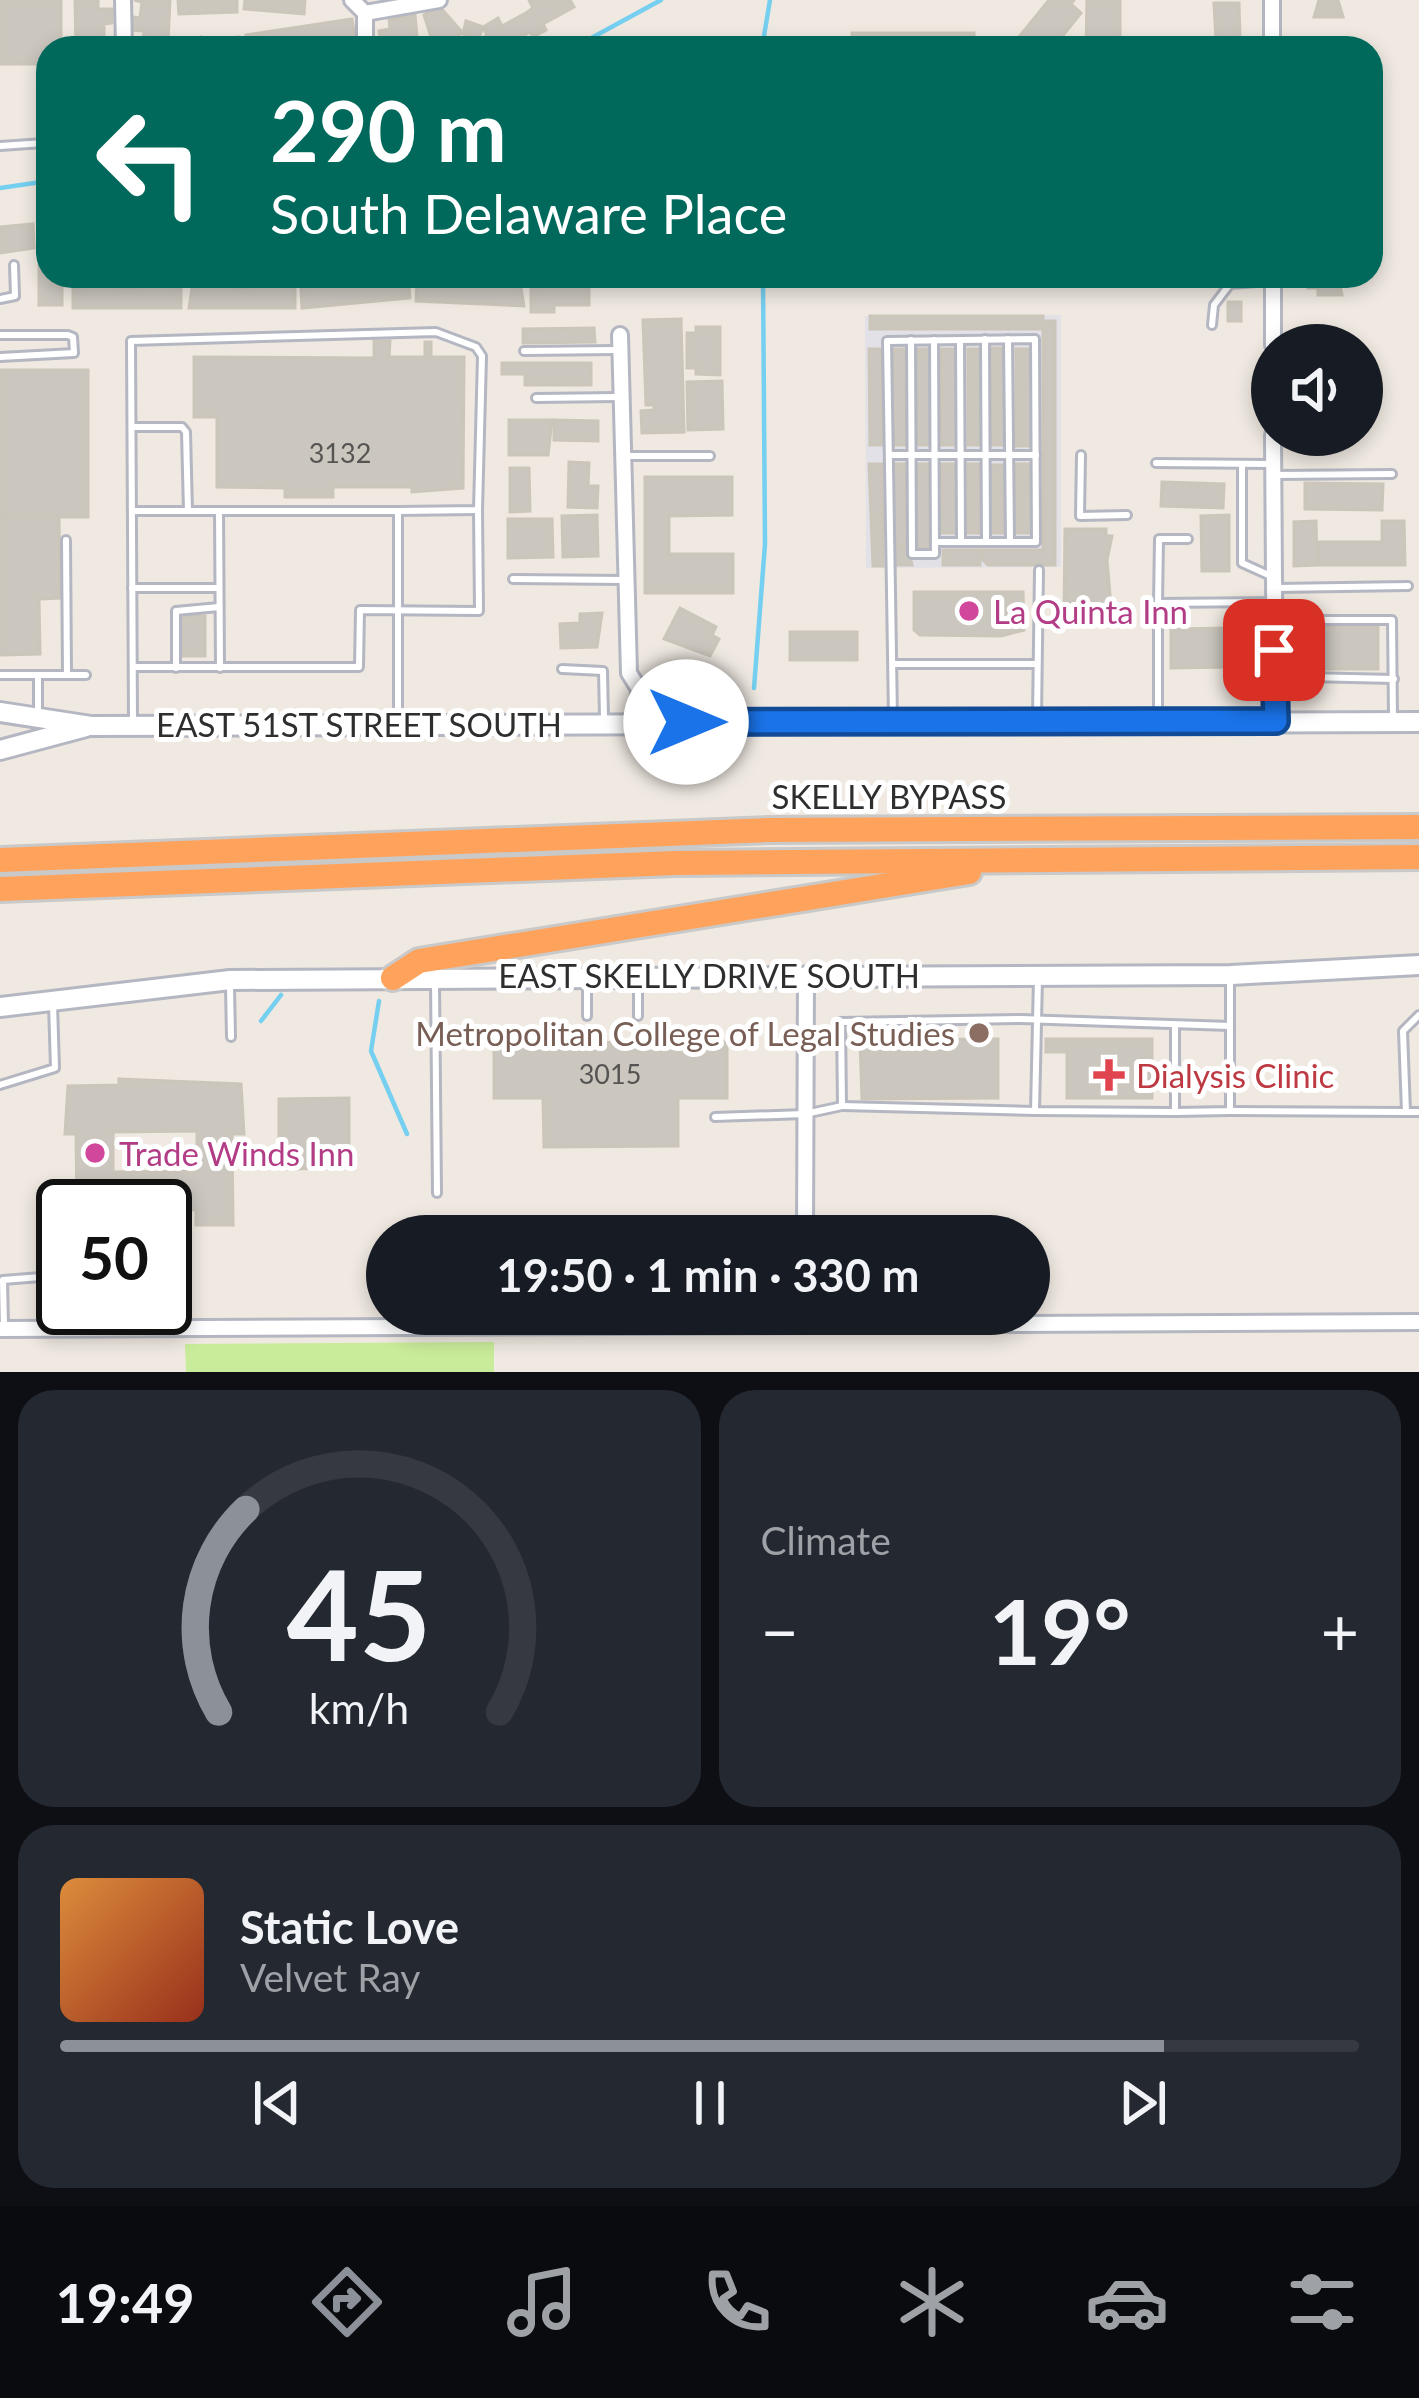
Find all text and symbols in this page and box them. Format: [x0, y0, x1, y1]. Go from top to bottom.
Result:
text: 290 m [270, 79, 507, 180]
icon: left [72, 84, 228, 240]
text: South Delaware Place [270, 181, 787, 246]
map controls [1251, 324, 1383, 456]
button: sound [1251, 324, 1383, 456]
house number: 3132 [309, 436, 371, 469]
place label: La Quinta Inn [993, 591, 1188, 631]
marker: La Quinta Inn [956, 598, 982, 624]
pin [1223, 599, 1325, 701]
icon: arrive [1241, 617, 1307, 683]
position arrow [623, 659, 749, 785]
street label: EAST 51ST STREET SOUTH [156, 704, 562, 744]
street label: SKELLY BYPASS [772, 776, 1006, 816]
street label: EAST SKELLY DRIVE SOUTH [498, 955, 920, 995]
place label: Metropolitan College of Legal Studies [415, 1013, 955, 1053]
marker: Metropolitan College of Legal Studies [966, 1020, 992, 1046]
place label: Dialysis Clinic [1136, 1055, 1334, 1095]
house number: 3015 [579, 1057, 641, 1090]
marker: Dialysis Clinic [1093, 1059, 1125, 1091]
place label: Trade Winds Inn [119, 1133, 354, 1173]
marker: Trade Winds Inn [82, 1140, 108, 1166]
speed limit sign: 50 [36, 1179, 192, 1335]
text: 19:50 · 1 min · 330 m [497, 1248, 919, 1302]
text: Climate [761, 1517, 891, 1563]
text: 45 [287, 1538, 432, 1688]
text: 19° [989, 1576, 1131, 1684]
text: − [761, 1591, 799, 1670]
text: + [1321, 1591, 1359, 1670]
text: km/h [309, 1681, 409, 1732]
text: Static Love [240, 1900, 459, 1954]
text: Velvet Ray [240, 1954, 420, 2000]
icon: previous [244, 2070, 310, 2136]
icon: pause [677, 2070, 743, 2136]
icon: next [1110, 2070, 1176, 2136]
icon: directions [305, 2260, 389, 2344]
icon: music [500, 2260, 584, 2344]
icon: phone [695, 2260, 779, 2344]
icon: climate [890, 2260, 974, 2344]
icon: car [1085, 2260, 1169, 2344]
icon: filters [1280, 2260, 1364, 2344]
text: 19:49 [55, 2270, 195, 2335]

